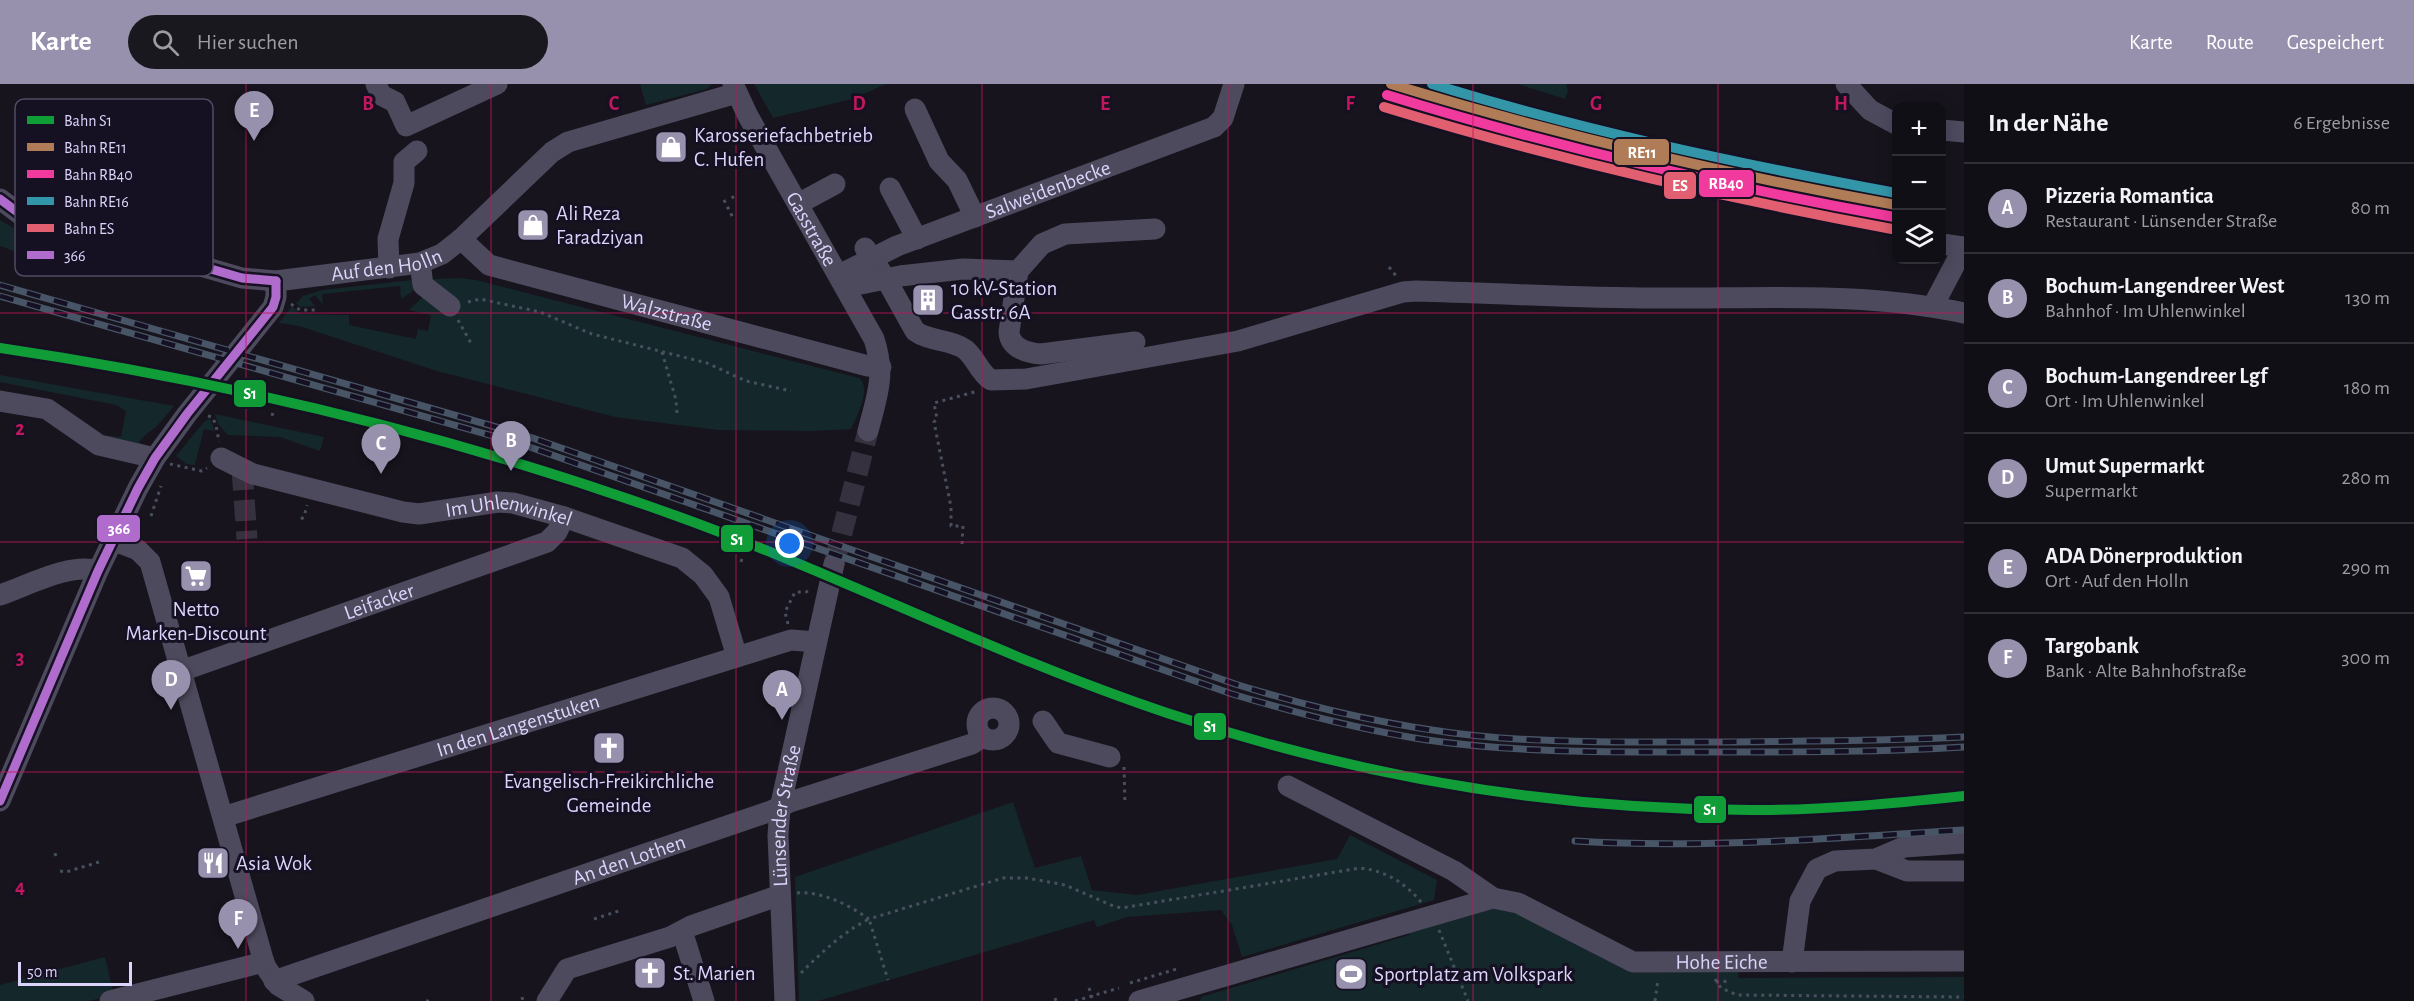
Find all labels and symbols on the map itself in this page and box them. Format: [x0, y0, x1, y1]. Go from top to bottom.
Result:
pin: E [234, 92, 274, 141]
text: B [362, 94, 374, 114]
text: C [609, 94, 620, 114]
text: D [852, 94, 866, 114]
text: E [1100, 94, 1110, 114]
text: F [1345, 94, 1355, 114]
text: G [1590, 94, 1602, 114]
text: H [1834, 94, 1848, 114]
legend [15, 99, 213, 276]
text: Bahn S1 [64, 113, 112, 129]
place label: Karosseriefachbetrieb C. Hufen [694, 125, 873, 170]
shop icon: Karosseriefachbetrieb C. Hufen [653, 129, 689, 165]
line badge: RE11 [1613, 138, 1670, 166]
text: Bahn RE11 [64, 140, 127, 156]
text: RE11 [1627, 145, 1657, 161]
street label: Salweidenbecke [983, 157, 1114, 223]
text: Bahn RB40 [64, 167, 133, 183]
line badge: RB40 [1698, 169, 1755, 198]
line badge: ES [1663, 171, 1697, 200]
text: RB40 [1708, 176, 1744, 192]
text: ES [1672, 178, 1688, 194]
street label: Gasstraße [782, 188, 841, 270]
text: Bahn RE16 [64, 194, 129, 210]
place label: Ali Reza Faradziyan [556, 203, 644, 248]
shop icon: Ali Reza Faradziyan [515, 207, 551, 243]
text: Bahn ES [64, 221, 114, 237]
street label: Auf den Holln [330, 245, 445, 285]
text: 366 [64, 248, 86, 264]
place label: 10 kV-Station Gasstr. 6A [951, 278, 1057, 323]
building icon: 10 kV-Station Gasstr. 6A [910, 282, 946, 318]
street label: Walzstraße [619, 291, 714, 335]
line badge: S1 [233, 379, 267, 408]
text: S1 [243, 386, 257, 402]
text: 2 [15, 419, 25, 439]
pin: B [492, 422, 530, 471]
pin: C [362, 424, 400, 474]
street label: Im Uhlenwinkel [444, 492, 575, 530]
line badge: 366 [96, 514, 141, 543]
text: 366 [108, 521, 130, 537]
line badge: S1 [720, 524, 754, 553]
your location [775, 529, 804, 558]
text: S1 [730, 532, 744, 548]
supermarket icon: Netto Marken-Discount [178, 558, 214, 594]
street label: Leifacker [341, 580, 417, 624]
place label: Netto Marken-Discount [125, 599, 267, 644]
text: 3 [16, 648, 24, 668]
pin: D [152, 660, 190, 710]
pin: A [762, 670, 802, 720]
street label: In den Langenstuken [434, 690, 602, 761]
line badge: S1 [1193, 712, 1227, 741]
text: S1 [1203, 719, 1217, 735]
church icon: Evangelisch-Freikirchliche Gemeinde [591, 730, 627, 766]
street label: Lünsender Straße [768, 743, 805, 887]
place label: Evangelisch-Freikirchliche Gemeinde [504, 771, 714, 816]
line badge: S1 [1693, 795, 1727, 824]
text: S1 [1703, 802, 1717, 818]
street label: An den Lothen [570, 831, 688, 889]
restaurant icon: Asia Wok [195, 845, 231, 881]
place label: Asia Wok [236, 853, 312, 874]
text: 4 [15, 877, 25, 897]
pin: F [218, 900, 258, 949]
street label: Hohe Eiche [1675, 952, 1768, 973]
church icon: St. Marien [632, 955, 668, 991]
sports icon: Sportplatz am Volkspark [1333, 956, 1369, 992]
scale bar [18, 959, 132, 986]
place label: St. Marien [673, 963, 755, 984]
place label: Sportplatz am Volkspark [1374, 964, 1573, 985]

